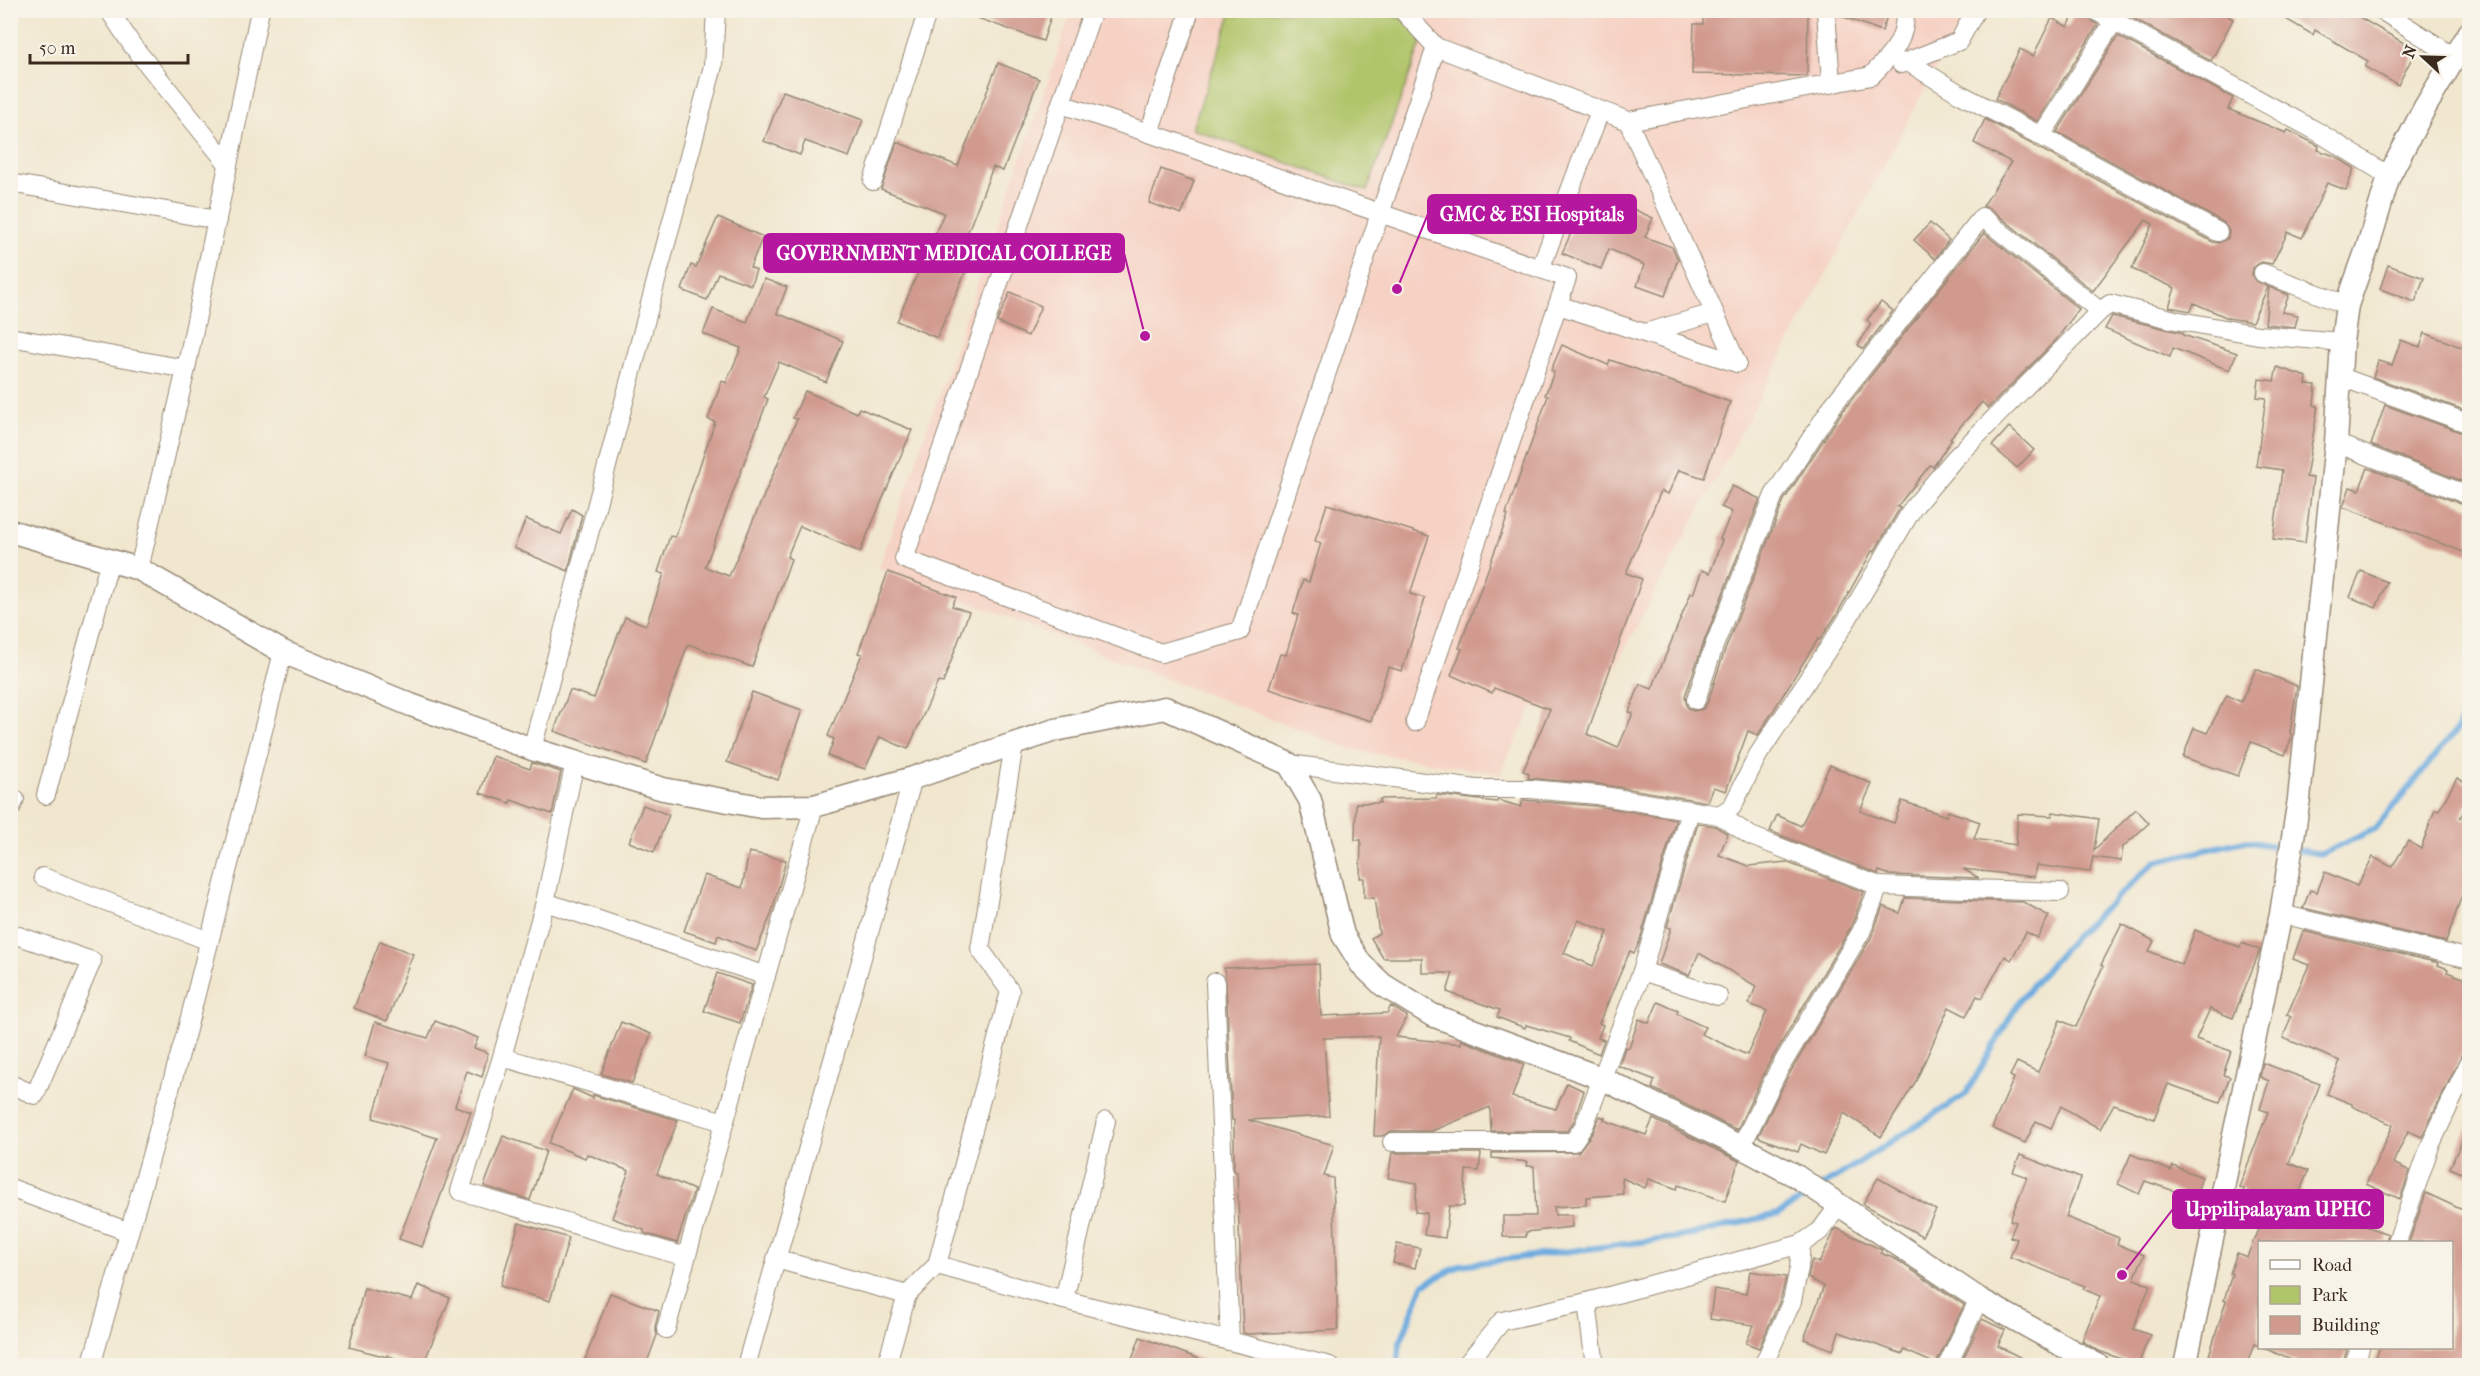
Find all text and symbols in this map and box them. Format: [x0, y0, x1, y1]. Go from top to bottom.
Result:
scale bar [30, 27, 188, 65]
north arrow [2393, 27, 2453, 87]
text: 50 m [39, 38, 76, 59]
text: N [2398, 42, 2421, 61]
callout: GMC & ESI Hospitals [1428, 195, 1636, 233]
text: GMC & ESI Hospitals [1440, 203, 1625, 226]
callout: GOVERNMENT MEDICAL COLLEGE [764, 234, 1124, 272]
text: GOVERNMENT MEDICAL COLLEGE [776, 242, 1112, 265]
callout: Uppilipalayam UPHC [2173, 1190, 2383, 1228]
text: Uppilipalayam UPHC [2184, 1198, 2371, 1221]
legend [2258, 1241, 2453, 1349]
text: Road [2312, 1255, 2352, 1276]
text: Park [2312, 1285, 2349, 1306]
text: Building [2312, 1315, 2380, 1336]

